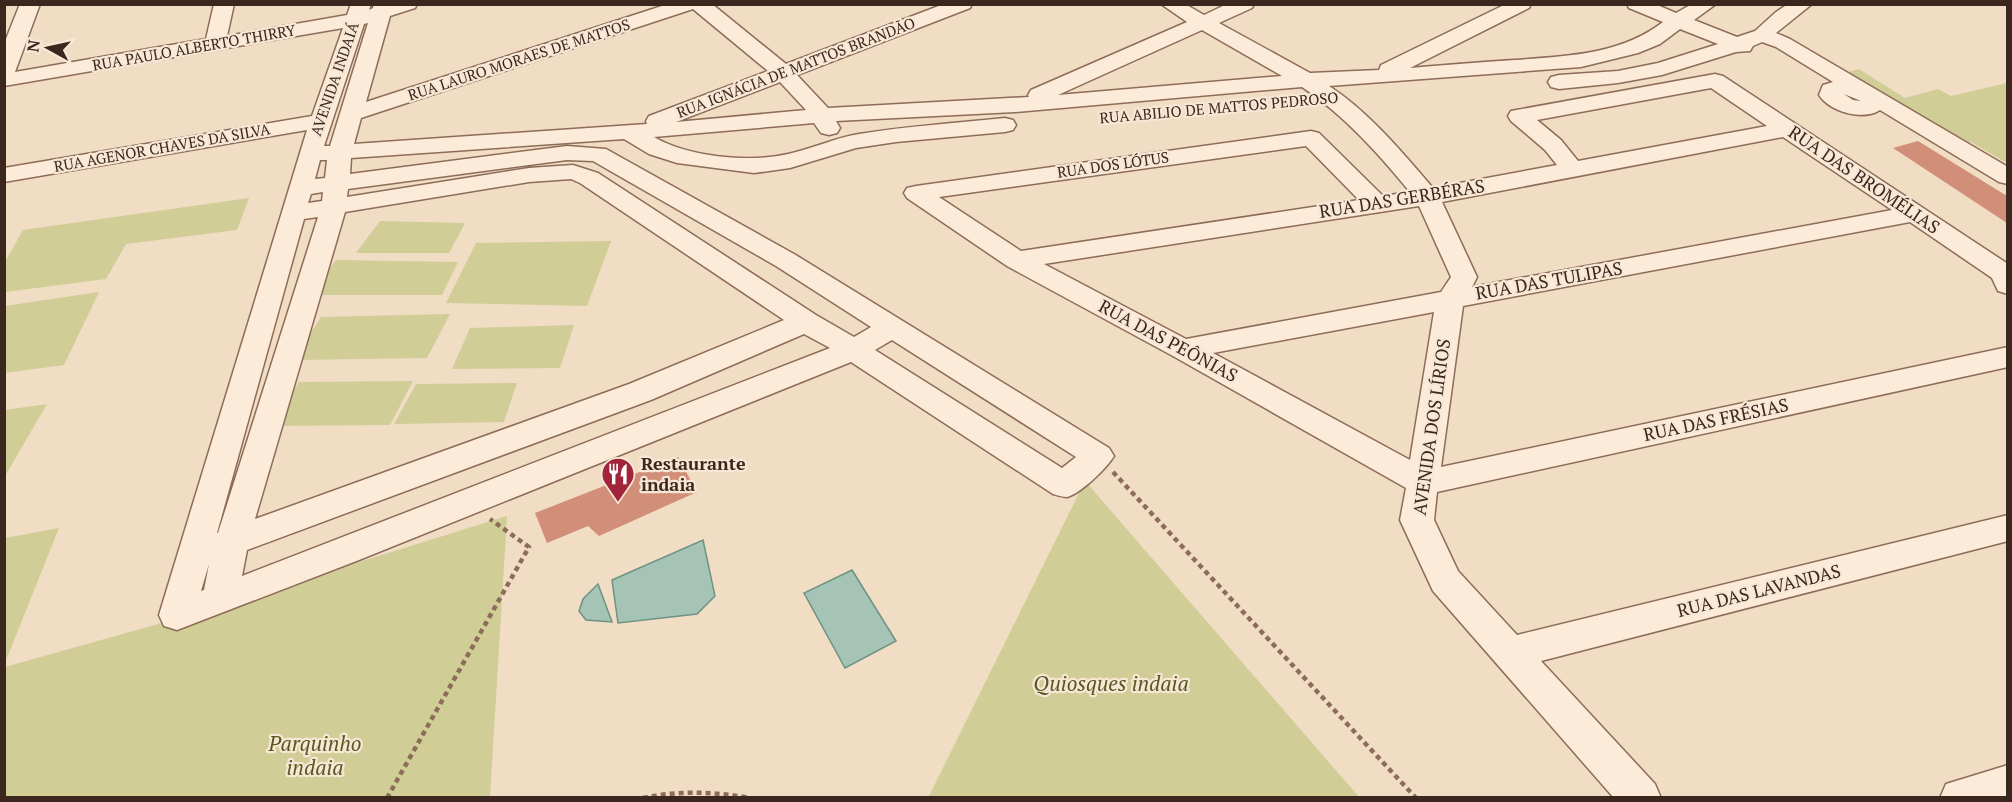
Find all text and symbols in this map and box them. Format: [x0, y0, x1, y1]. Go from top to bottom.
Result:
street label: RUA IGNÁCIA DE MATTOS BRANDÃO [673, 12, 918, 122]
street label: RUA LAURO MORAES DE MATTOS [405, 14, 632, 104]
north arrow [18, 18, 78, 78]
street label: AVENIDA INDAIÁ [305, 18, 363, 138]
street label: RUA PAULO ALBERTO THIRRY [91, 19, 297, 75]
text: N [21, 38, 45, 53]
street label: RUA ABILIO DE MATTOS PEDROSO [1099, 87, 1339, 127]
street label: RUA AGENOR CHAVES DA SILVA [52, 118, 272, 176]
street label: RUA DAS BROMÉLIAS [1784, 120, 1945, 239]
street label: RUA DOS LÓTUS [1056, 146, 1170, 182]
street label: RUA DAS GERBÉRAS [1317, 173, 1486, 223]
street label: RUA DAS TULIPAS [1473, 255, 1624, 305]
street label: RUA DAS PEÔNIAS [1095, 293, 1242, 387]
street label: AVENIDA DOS LÍRIOS [1407, 337, 1455, 517]
street label: RUA DAS FRÉSIAS [1641, 392, 1790, 446]
place label: Restaurante indaia [641, 451, 746, 496]
restaurant icon: Restaurante indaia [600, 456, 636, 503]
street label: RUA DAS LAVANDAS [1674, 558, 1843, 622]
park label: Quiosques indaia [1033, 669, 1189, 697]
park label: Parquinho indaia [267, 729, 362, 781]

